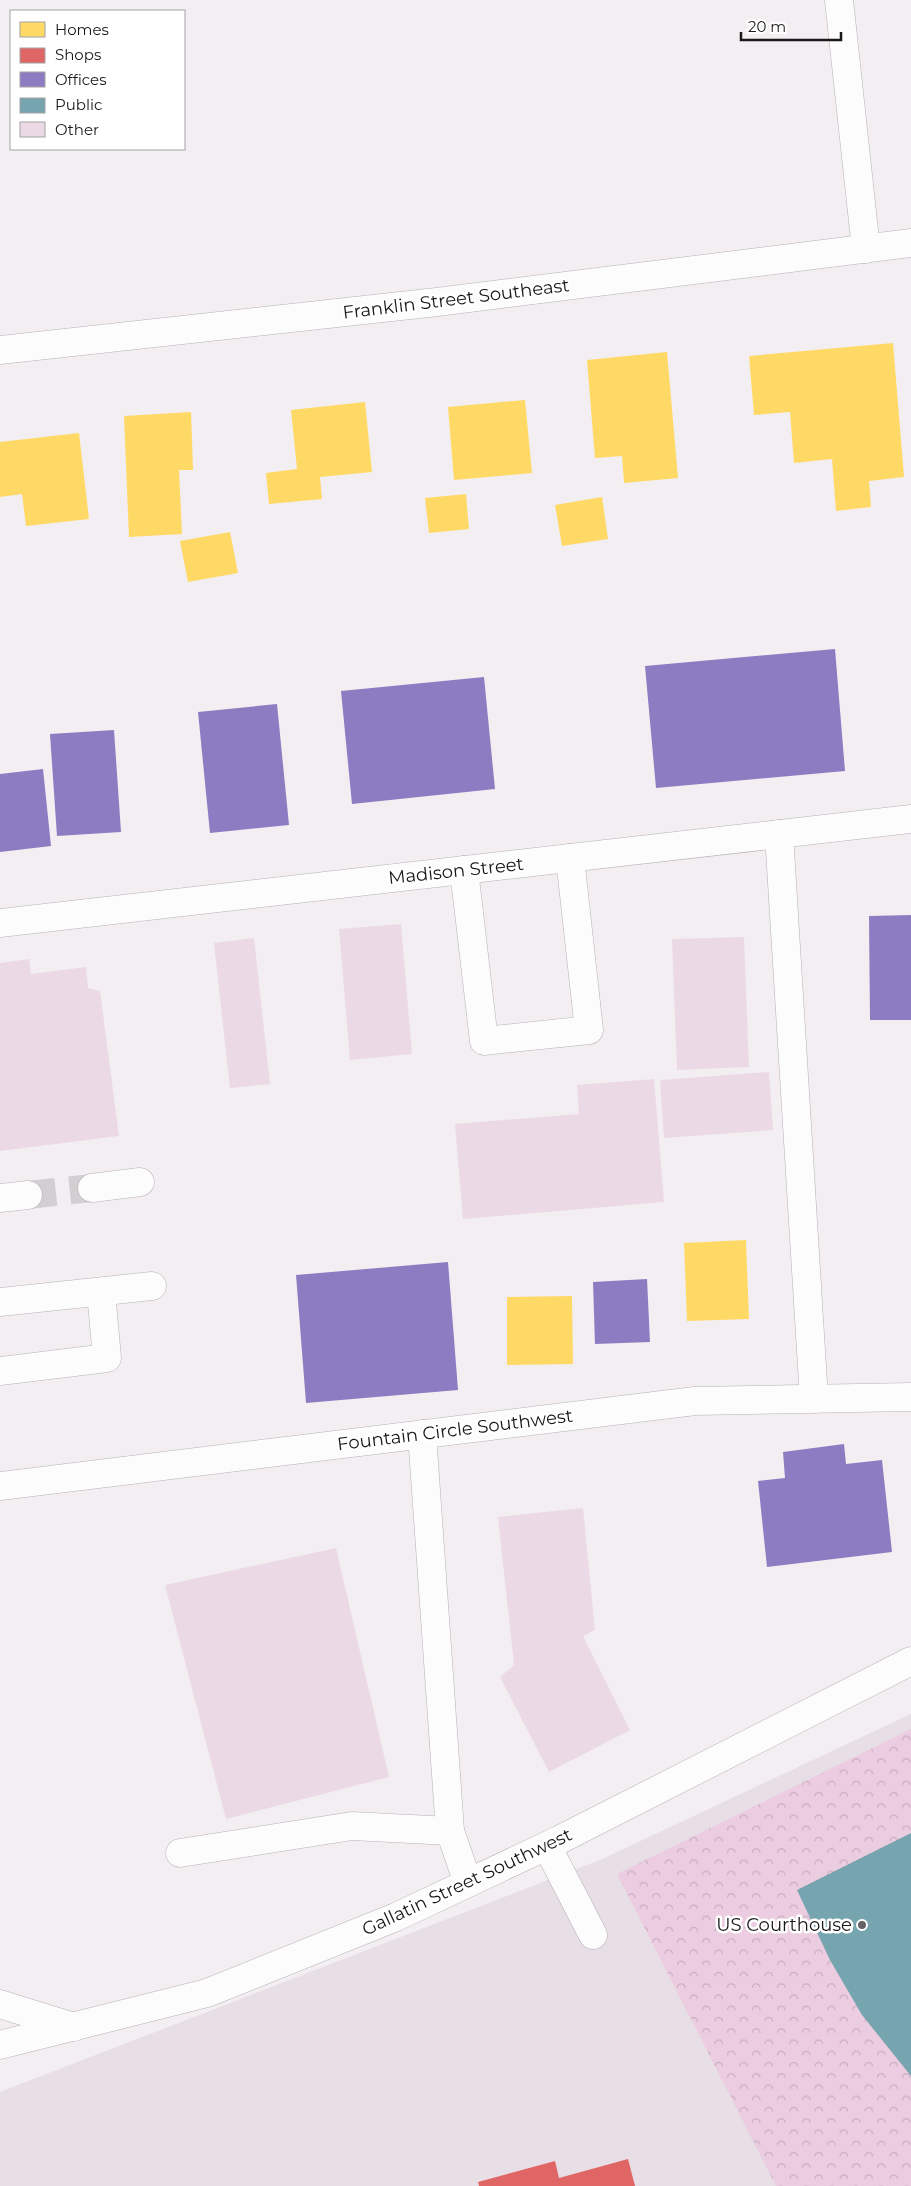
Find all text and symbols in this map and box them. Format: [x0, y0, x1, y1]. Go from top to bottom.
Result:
legend [10, 10, 185, 150]
scale bar [741, 10, 841, 42]
text: 20 m [748, 17, 786, 36]
text: Homes [55, 20, 109, 39]
text: Shops [55, 45, 101, 64]
text: Offices [55, 70, 107, 89]
text: Public [55, 95, 103, 114]
text: Other [55, 120, 99, 139]
street label: Franklin Street Southeast [341, 274, 571, 324]
street label: Madison Street [387, 853, 525, 889]
street label: Fountain Circle Southwest [336, 1405, 574, 1455]
street label: Gallatin Street Southwest [358, 1824, 576, 1940]
place label: US Courthouse [716, 1914, 852, 1936]
marker: US Courthouse [856, 1919, 868, 1931]

